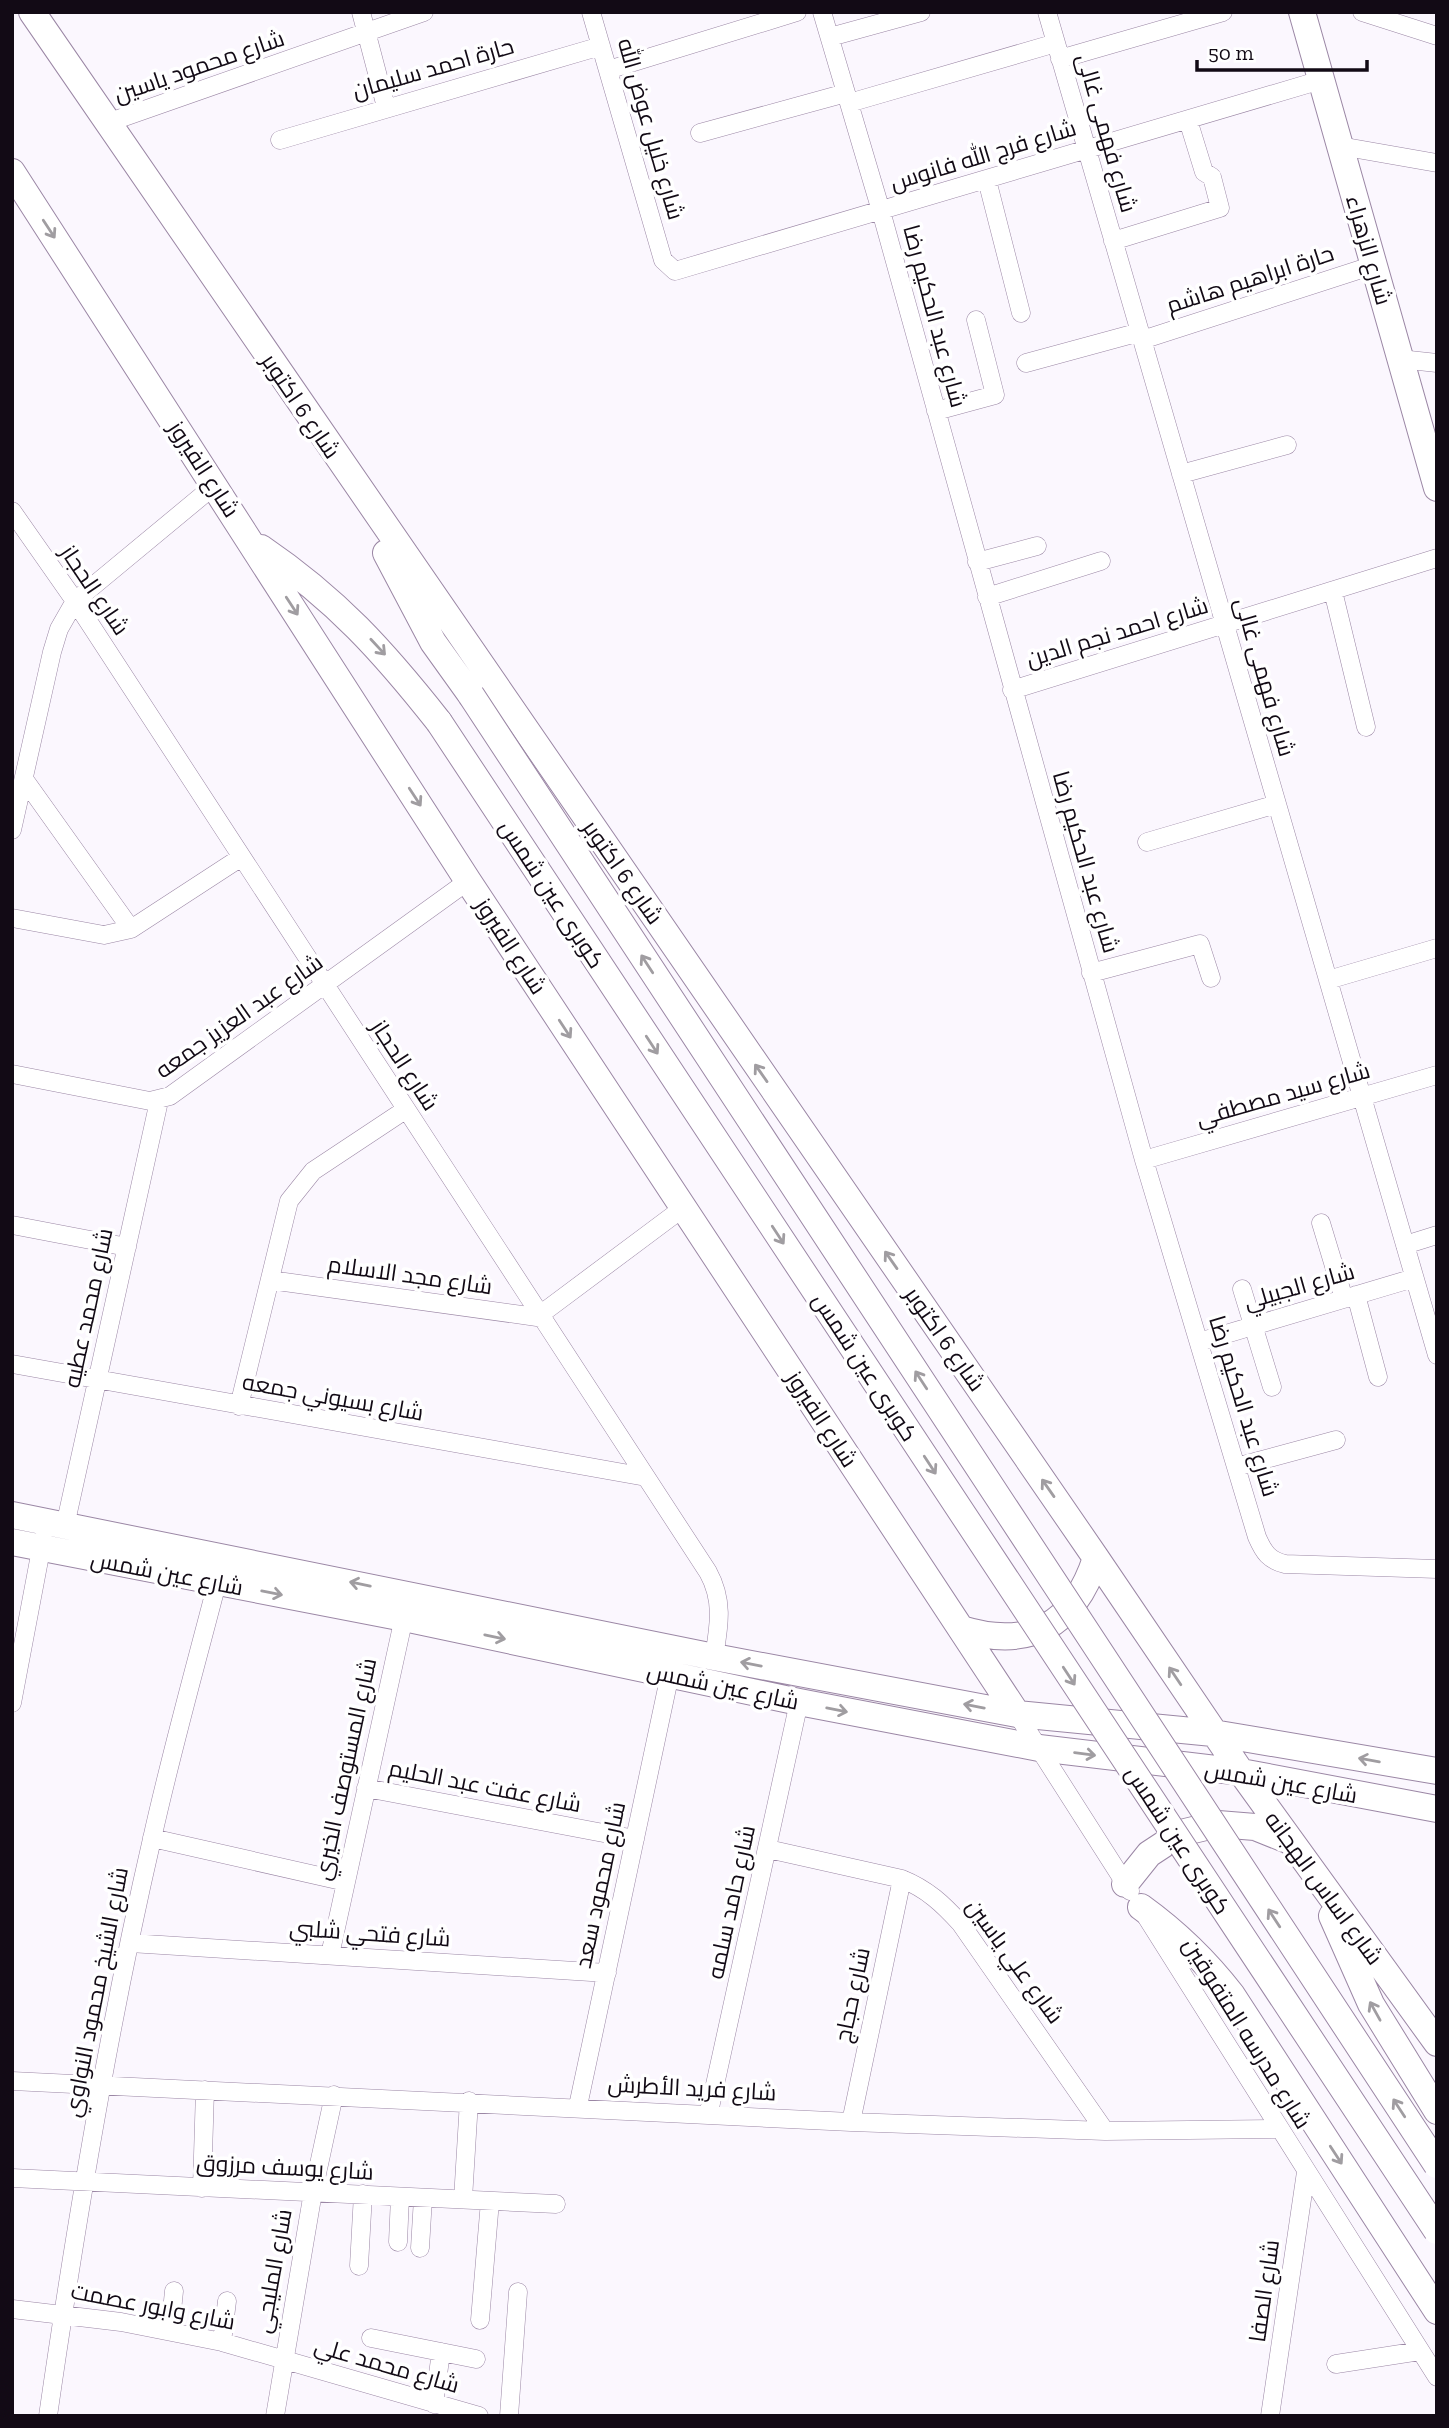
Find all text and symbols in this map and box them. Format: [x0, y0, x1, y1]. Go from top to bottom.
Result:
street label: شارع محمود ياسين [110, 24, 289, 110]
scale bar [1197, 28, 1367, 72]
street label: حارة احمد سليمان [349, 32, 517, 104]
street label: شارع خليل عوض الله [610, 35, 691, 224]
text: 50 m [1208, 40, 1254, 65]
street label: شارع فهمى غالى [1069, 50, 1143, 216]
street label: شارع فرج الله فانوس [886, 112, 1080, 198]
street label: شارع الزهراء [1338, 192, 1398, 309]
one-way arrow [42, 219, 57, 238]
street label: شارع عبد الحكيم رضا [895, 222, 973, 411]
street label: حارة ابراهيم هاشم [1163, 239, 1338, 321]
street label: شارع 6 اكتوبر [253, 346, 346, 465]
street label: شارع الفيروز [160, 414, 245, 524]
street label: شارع الحجاز [52, 538, 135, 642]
street label: شارع احمد نجم الدين [1022, 591, 1212, 675]
street label: شارع فهمى غالى [1227, 594, 1301, 760]
one-way arrow [285, 595, 299, 615]
one-way arrow [369, 638, 386, 655]
street label: شارع عبد الحكيم رضا [1045, 768, 1125, 957]
one-way arrow [408, 787, 422, 807]
street label: شارع 6 اكتوبر [574, 813, 669, 931]
street label: كوبرى عين شمس [494, 814, 610, 974]
street label: شارع الفيروز [467, 891, 552, 1001]
street label: شارع عبد العزيز جمعه [150, 948, 329, 1086]
one-way arrow [640, 955, 654, 975]
street label: شارع الحجاز [362, 1013, 445, 1117]
one-way arrow [558, 1019, 573, 1038]
one-way arrow [645, 1035, 659, 1054]
street label: شارع سيد مصطفي [1193, 1056, 1374, 1136]
one-way arrow [754, 1064, 768, 1083]
one-way arrow [770, 1225, 785, 1244]
street label: شارع محمد عطيه [57, 1226, 121, 1391]
street label: شارع مجد الاسلام [326, 1250, 494, 1302]
one-way arrow [884, 1251, 898, 1270]
street label: شارع الجبيلي [1240, 1257, 1359, 1319]
street label: شارع 6 اكتوبر [896, 1280, 991, 1398]
street label: كوبرى عين شمس [807, 1287, 923, 1447]
street label: شارع عبد الحكيم رضا [1201, 1312, 1285, 1501]
street label: شارع الفيروز [778, 1364, 863, 1474]
street label: شارع بسيوني جمعه [239, 1367, 426, 1431]
one-way arrow [913, 1370, 927, 1390]
one-way arrow [923, 1455, 937, 1475]
one-way arrow [1041, 1479, 1055, 1498]
street label: شارع عين شمس [88, 1544, 246, 1603]
one-way arrow [349, 1577, 372, 1591]
one-way arrow [260, 1587, 283, 1600]
one-way arrow [483, 1631, 506, 1645]
street label: شارع المستوصف الخيري [308, 1655, 386, 1884]
street label: شارع عين شمس [644, 1656, 802, 1718]
one-way arrow [740, 1657, 763, 1671]
one-way arrow [1062, 1665, 1076, 1685]
one-way arrow [1168, 1667, 1182, 1686]
one-way arrow [963, 1699, 986, 1712]
one-way arrow [825, 1703, 848, 1717]
one-way arrow [1073, 1747, 1096, 1760]
one-way arrow [1359, 1753, 1381, 1766]
street label: شارع عفت عبد الحليم [386, 1754, 584, 1820]
street label: شارع عين شمس [1202, 1755, 1360, 1811]
street label: كوبرى عين شمس [1120, 1760, 1236, 1920]
street label: شارع محمود سعد [569, 1799, 633, 1971]
street label: شارع اساس الهجانه [1257, 1806, 1389, 1971]
street label: شارع حامد سلمه [701, 1823, 763, 1982]
street label: شارع الشيخ محمود النواوي [58, 1865, 138, 2120]
street label: شارع علي ياسين [957, 1893, 1070, 2031]
one-way arrow [1267, 1909, 1282, 1928]
street label: شارع فتحي شلبي [288, 1913, 452, 1957]
street label: شارع مدرسه المتفوقين [1175, 1932, 1317, 2135]
street label: شارع حجاج [828, 1945, 878, 2046]
one-way arrow [1368, 2001, 1381, 2022]
street label: شارع فريد الأطرش [607, 2070, 777, 2108]
one-way arrow [1392, 2099, 1407, 2118]
one-way arrow [1328, 2145, 1343, 2164]
street label: شارع يوسف مرزوق [195, 2148, 375, 2188]
street label: شارع المليجي [248, 2207, 302, 2336]
street label: شارع الصفا [1243, 2238, 1287, 2344]
street label: شارع وابور عصمت [68, 2276, 238, 2338]
street label: شارع محمد علي [310, 2331, 463, 2403]

